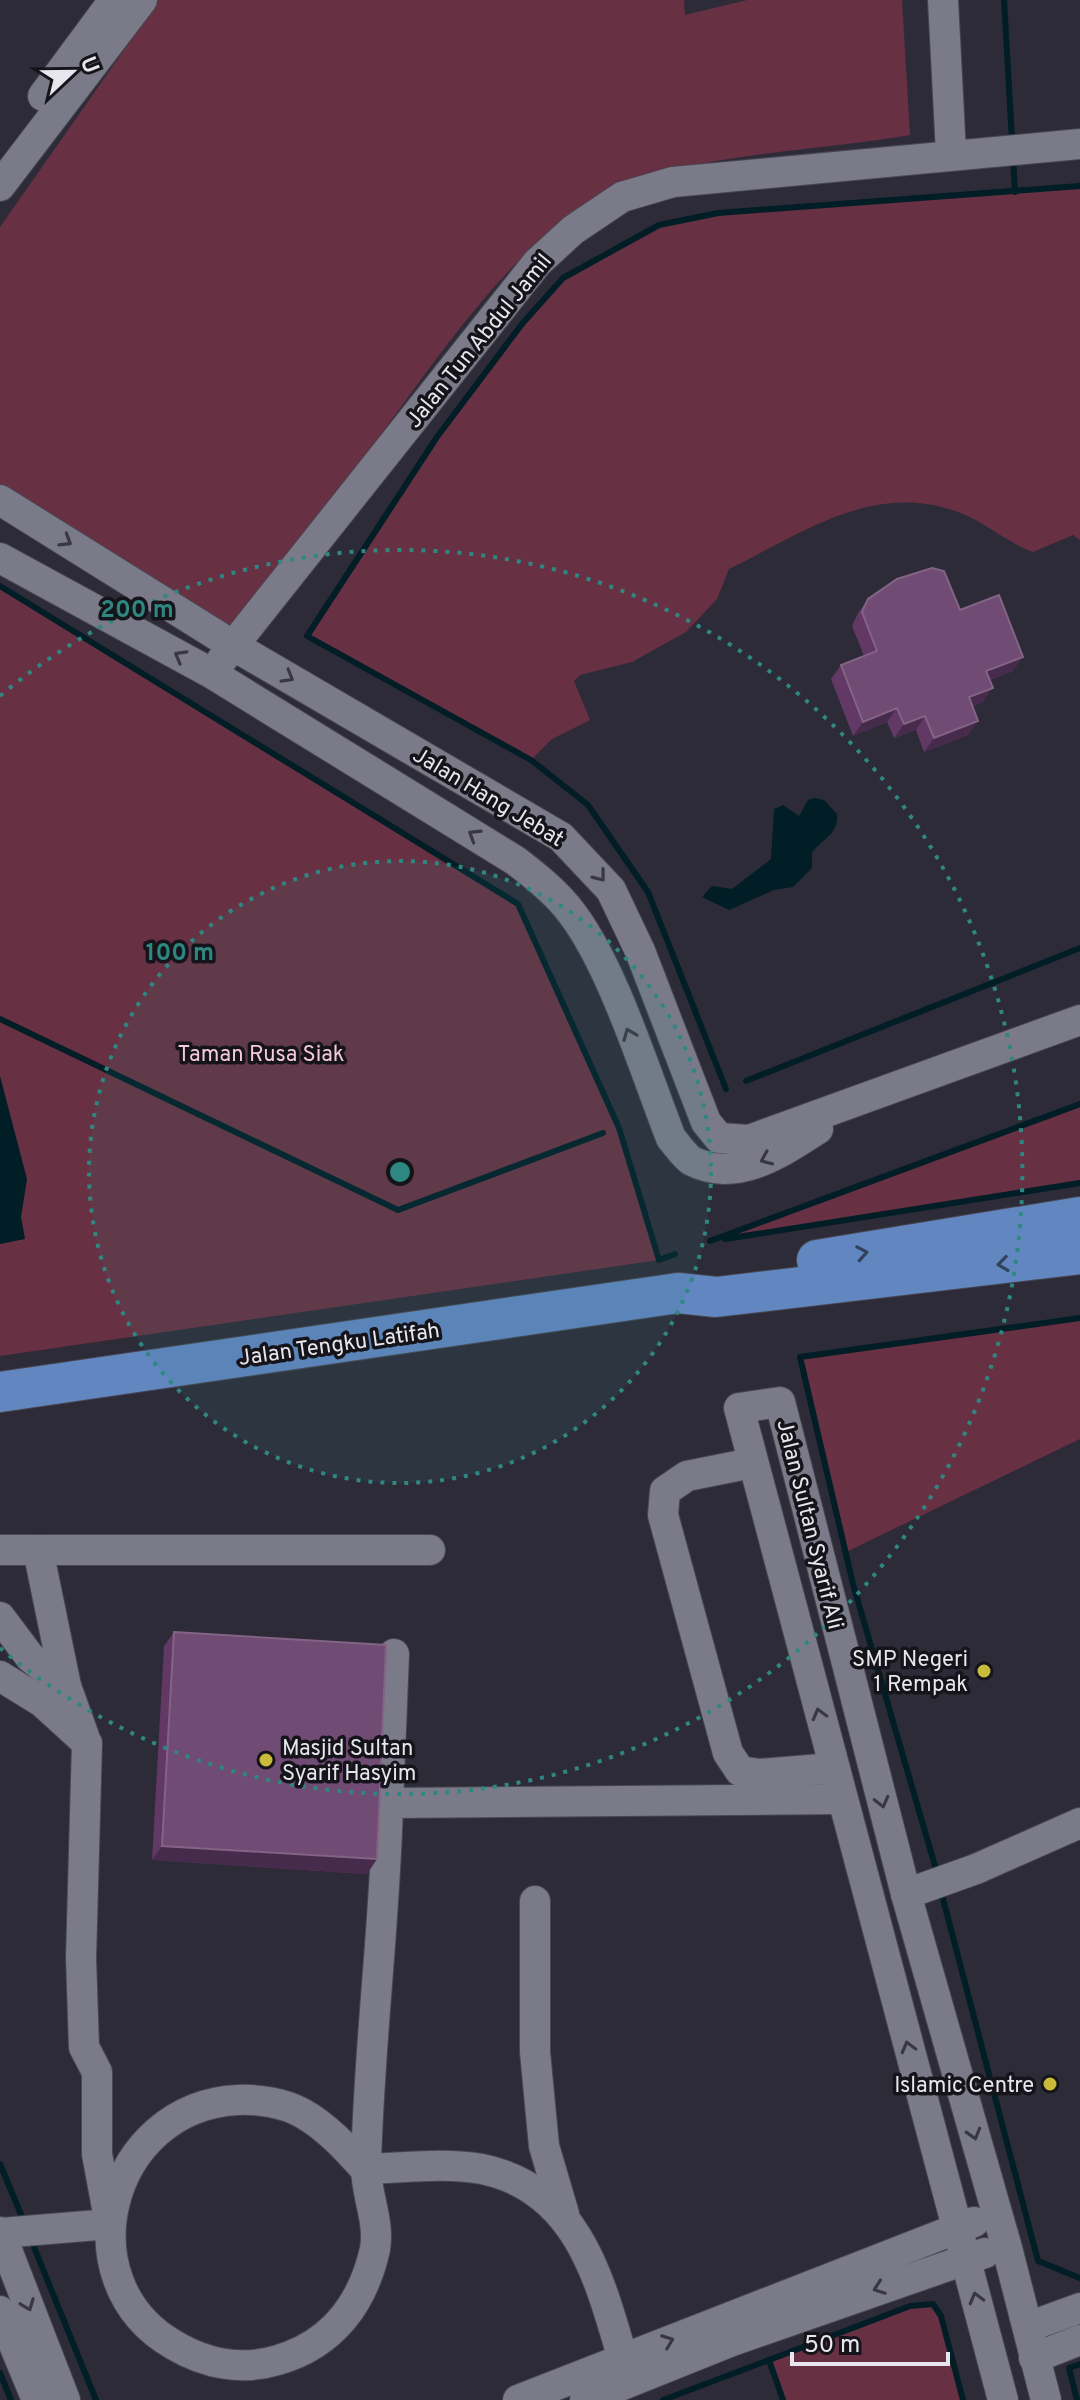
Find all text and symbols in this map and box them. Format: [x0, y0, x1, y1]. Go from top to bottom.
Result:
north arrow [32, 32, 112, 112]
text: U [73, 53, 104, 78]
street label: Jalan Tun Abdul Jamil [401, 249, 558, 434]
one-way arrow [57, 532, 72, 547]
text: 200 m [100, 596, 174, 626]
one-way arrow [174, 651, 189, 666]
one-way arrow [279, 667, 294, 683]
street label: Jalan Hang Jebat [407, 742, 568, 854]
one-way arrow [468, 830, 483, 845]
one-way arrow [590, 867, 604, 882]
text: 100 m [146, 939, 214, 969]
one-way arrow [623, 1028, 639, 1042]
park label: Taman Rusa Siak [178, 1042, 344, 1069]
one-way arrow [760, 1149, 774, 1166]
centre of rings [386, 1158, 414, 1186]
one-way arrow [856, 1245, 869, 1262]
one-way arrow [996, 1256, 1009, 1273]
street label: Jalan Tengku Latifah [237, 1318, 442, 1373]
street label: Jalan Sultan Syarif Ali [769, 1417, 848, 1632]
place label: SMP Negeri 1 Rempak [852, 1647, 968, 1699]
marker: SMP Negeri 1 Rempak [975, 1662, 993, 1680]
one-way arrow [811, 1708, 828, 1722]
place label: Masjid Sultan Syarif Hasyim [282, 1736, 416, 1788]
marker: Masjid Sultan Syarif Hasyim [257, 1751, 275, 1769]
one-way arrow [873, 1795, 890, 1809]
one-way arrow [900, 2040, 917, 2054]
place label: Islamic Centre [894, 2073, 1034, 2100]
marker: Islamic Centre [1041, 2075, 1059, 2093]
one-way arrow [965, 2126, 981, 2140]
one-way arrow [873, 2278, 887, 2295]
one-way arrow [969, 2291, 985, 2305]
one-way arrow [18, 2297, 35, 2311]
scale bar [792, 2316, 948, 2366]
text: 50 m [804, 2331, 860, 2361]
one-way arrow [660, 2334, 674, 2351]

